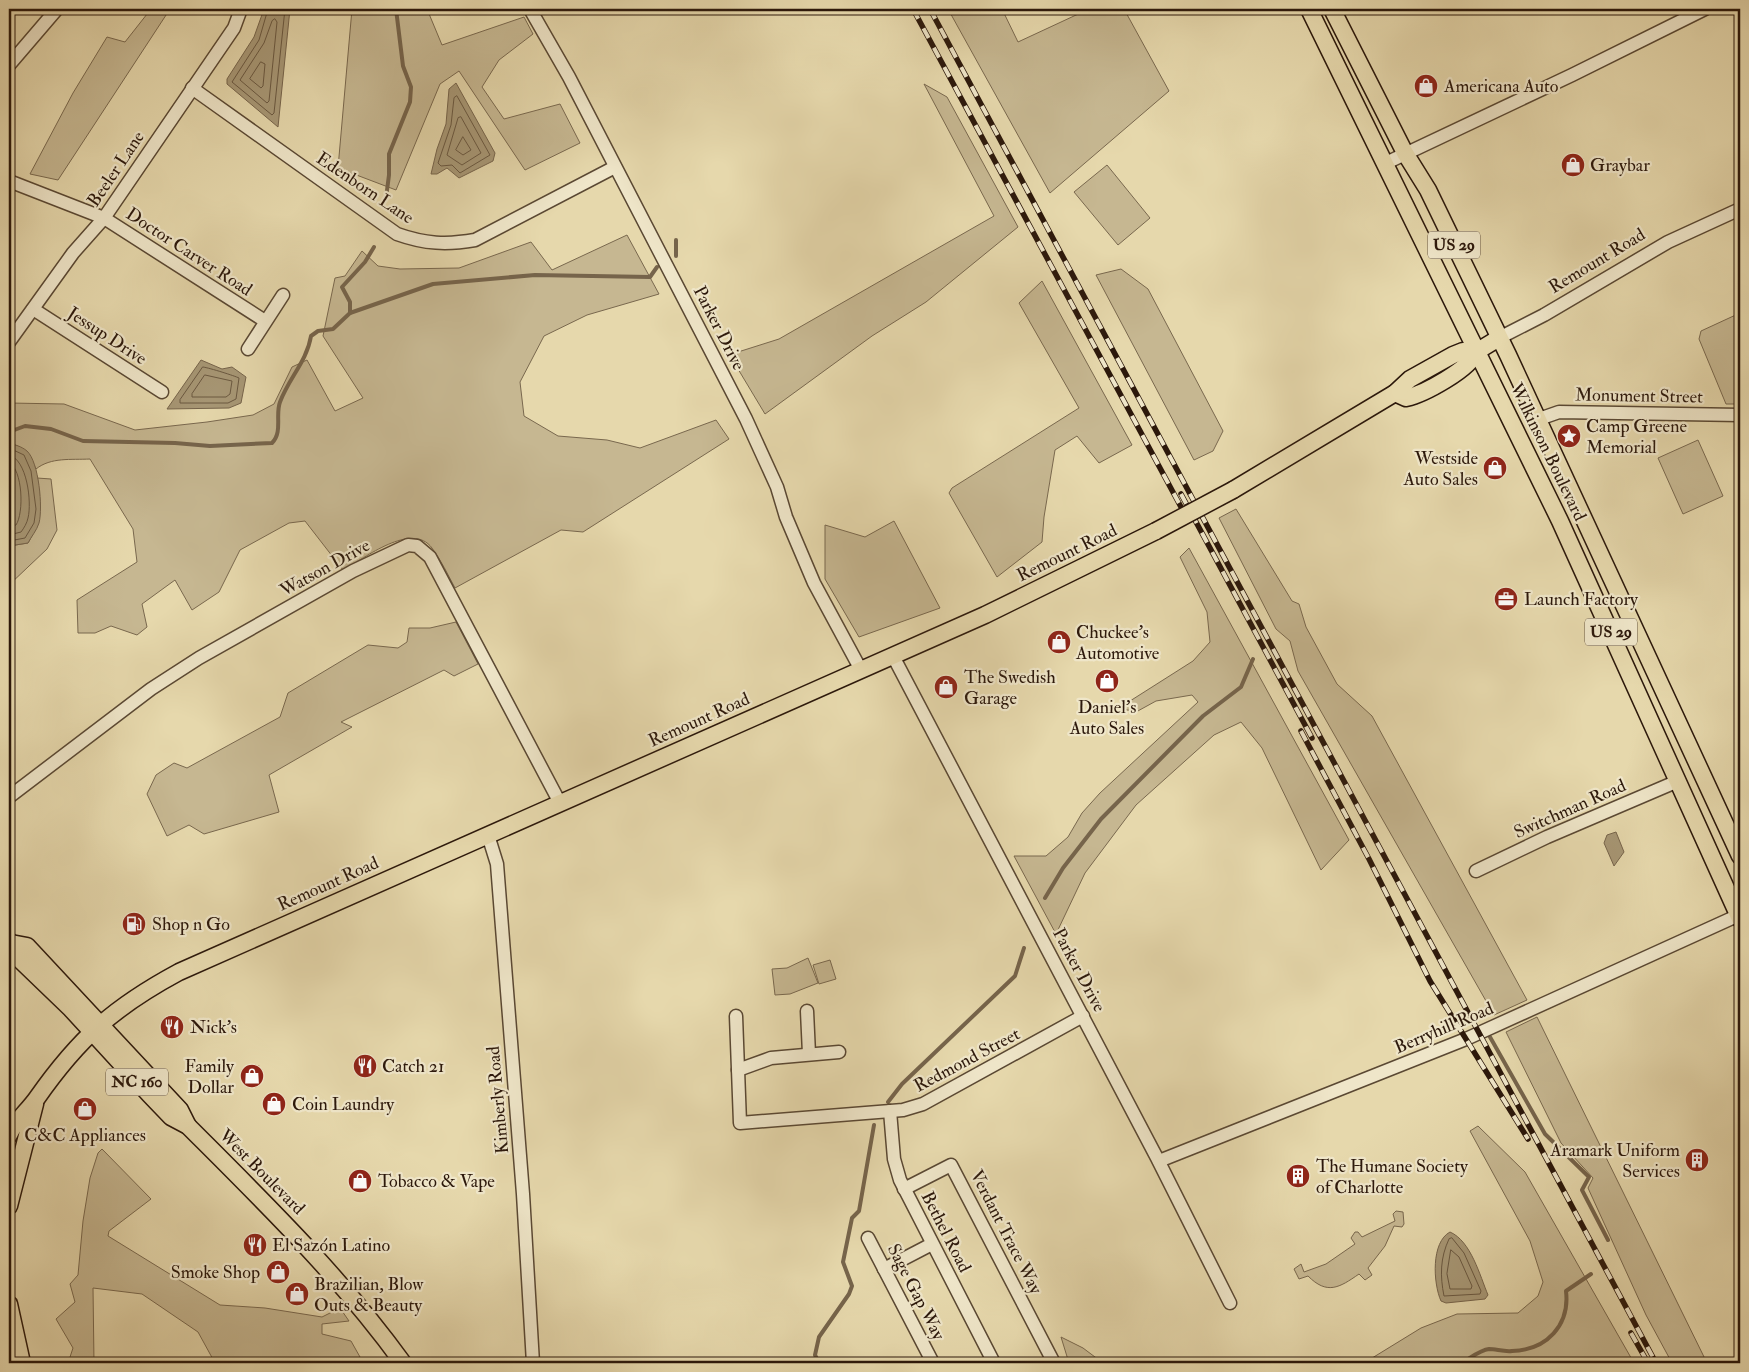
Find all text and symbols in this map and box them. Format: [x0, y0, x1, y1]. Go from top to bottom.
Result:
shop icon: Americana Auto [1413, 73, 1439, 99]
place label: Americana Auto [1443, 75, 1559, 98]
street label: Beeler Lane [82, 126, 150, 211]
street label: Edenborn Lane [312, 147, 419, 229]
shop icon: Graybar [1560, 152, 1586, 178]
place label: Graybar [1590, 154, 1650, 177]
street label: Doctor Carver Road [121, 203, 257, 302]
street label: Remount Road [1545, 223, 1650, 299]
road number: US 29 [1428, 232, 1480, 258]
street label: Parker Drive [688, 282, 750, 375]
street label: Jessup Drive [62, 301, 152, 370]
street label: Wilkinson Boulevard [1504, 378, 1591, 525]
street label: Monument Street [1575, 383, 1703, 409]
place label: Camp Greene Memorial [1586, 415, 1687, 459]
place icon: Camp Greene Memorial [1556, 423, 1582, 449]
place label: Westside Auto Sales [1403, 447, 1478, 491]
shop icon: Westside Auto Sales [1482, 455, 1508, 481]
street label: Remount Road [1013, 519, 1121, 587]
street label: Watson Drive [275, 534, 374, 603]
office icon: Launch Factory [1493, 586, 1519, 612]
place label: Launch Factory [1524, 588, 1639, 611]
road number: US 29 [1585, 618, 1637, 646]
place label: Chuckee's Automotive [1075, 621, 1160, 665]
shop icon: Chuckee's Automotive [1046, 629, 1072, 655]
place label: The Swedish Garage [964, 666, 1056, 710]
shop icon: Daniel's Auto Sales [1094, 668, 1120, 694]
shop icon: The Swedish Garage [933, 674, 959, 700]
street label: Remount Road [645, 687, 753, 753]
place label: Daniel's Auto Sales [1069, 696, 1144, 740]
street label: Switchman Road [1510, 774, 1630, 844]
street label: Remount Road [274, 851, 382, 917]
fuel station icon: Shop n Go [121, 911, 147, 937]
place label: Shop n Go [152, 913, 230, 936]
street label: Parker Drive [1047, 924, 1111, 1016]
street label: Berryhill Road [1391, 997, 1497, 1059]
restaurant icon: Nick's [159, 1014, 185, 1040]
place label: Nick's [190, 1016, 237, 1039]
street label: Redmond Street [910, 1022, 1024, 1098]
street label: Kimberly Road [482, 1045, 514, 1155]
restaurant icon: Catch 21 [352, 1053, 378, 1079]
place label: Family Dollar [185, 1055, 235, 1099]
place label: Catch 21 [382, 1055, 444, 1078]
shop icon: Family Dollar [239, 1063, 265, 1089]
road number: NC 160 [106, 1068, 168, 1096]
shop icon: Coin Laundry [261, 1091, 287, 1117]
place label: Coin Laundry [292, 1093, 395, 1116]
shop icon: C&C Appliances [72, 1096, 98, 1122]
street label: West Boulevard [213, 1123, 310, 1220]
place label: C&C Appliances [24, 1124, 146, 1147]
place label: Aramark Uniform Services [1549, 1139, 1680, 1183]
building icon: Aramark Uniform Services [1684, 1147, 1710, 1173]
place label: The Humane Society of Charlotte [1316, 1155, 1469, 1199]
building icon: The Humane Society of Charlotte [1285, 1163, 1311, 1189]
street label: Verdant Trace Way [965, 1166, 1048, 1299]
shop icon: Tobacco & Vape [347, 1168, 373, 1194]
place label: Tobacco & Vape [378, 1170, 495, 1193]
street label: Bethel Road [916, 1188, 976, 1277]
restaurant icon: El Sazón Latino [242, 1232, 268, 1258]
place label: El Sazón Latino [272, 1234, 391, 1257]
street label: Sage Gap Way [882, 1240, 951, 1345]
shop icon: Smoke Shop [265, 1259, 291, 1285]
place label: Smoke Shop [171, 1261, 260, 1284]
place label: Brazilian, Blow Outs & Beauty [314, 1273, 424, 1317]
shop icon: Brazilian, Blow Outs & Beauty [284, 1281, 310, 1307]

